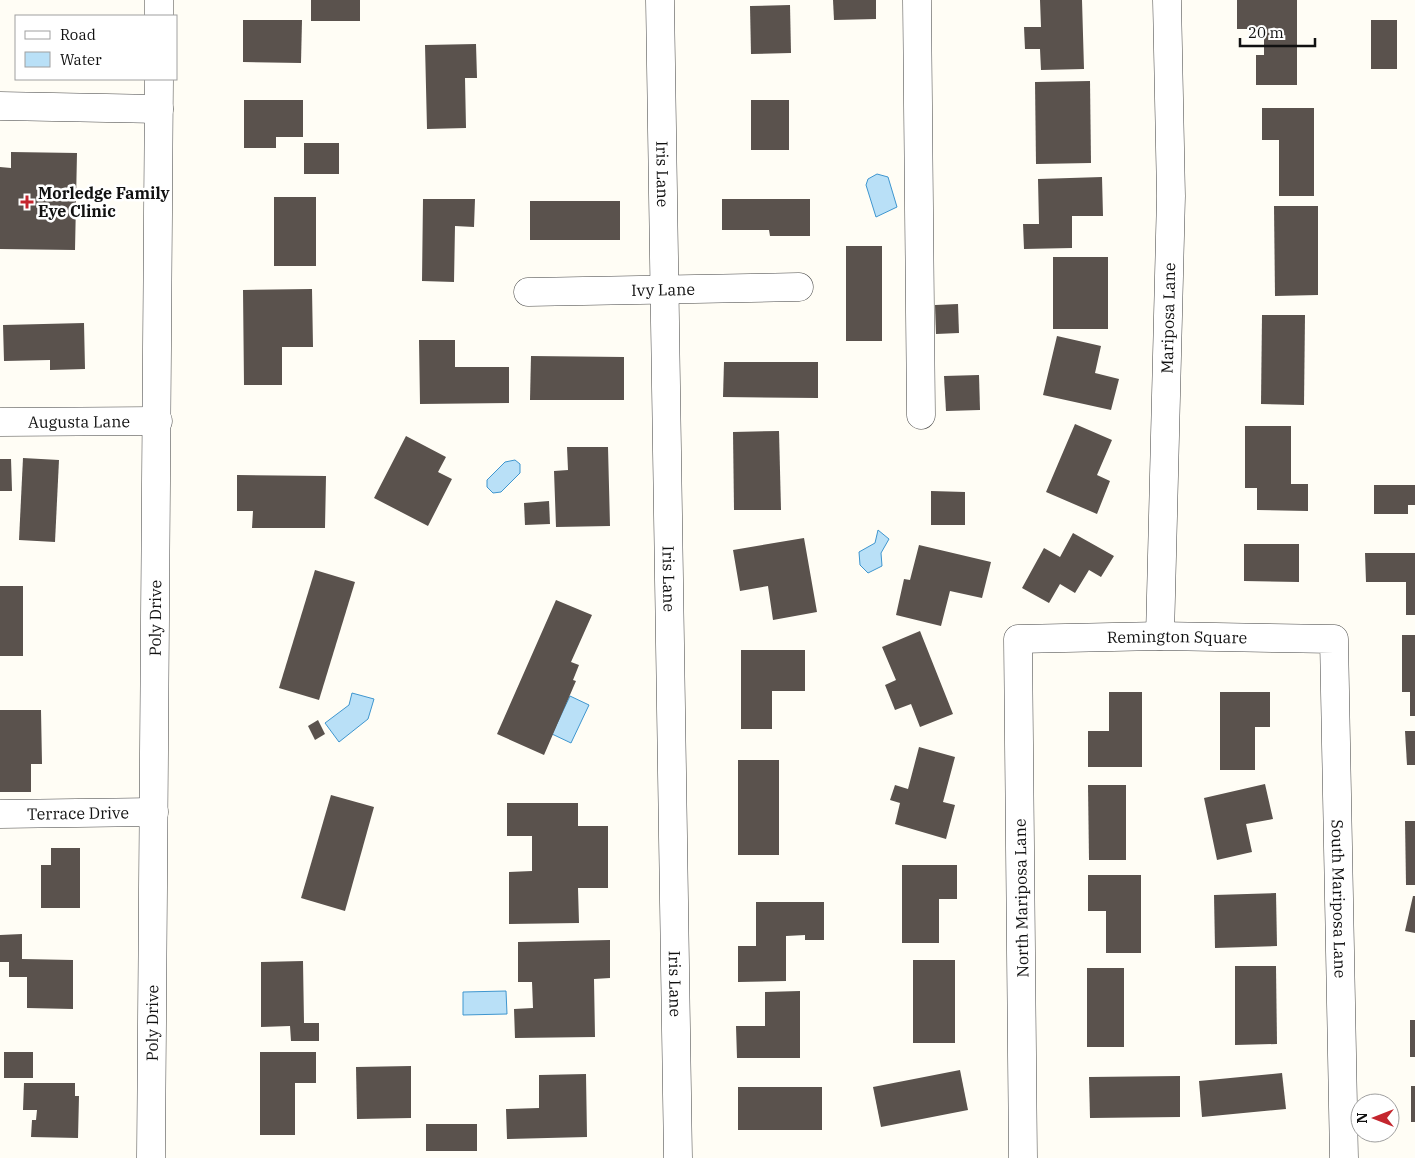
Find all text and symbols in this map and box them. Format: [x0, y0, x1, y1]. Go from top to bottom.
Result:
legend [15, 15, 178, 80]
scale bar [1240, 15, 1315, 47]
text: 20 m [1248, 23, 1284, 42]
text: Road [60, 25, 96, 44]
text: Water [60, 50, 102, 69]
street label: Iris Lane [652, 141, 673, 207]
place label: Morledge Family Eye Clinic [38, 183, 171, 221]
marker: Morledge Family Eye Clinic [20, 195, 34, 209]
street label: Mariposa Lane [1157, 262, 1179, 374]
street label: Ivy Lane [631, 279, 695, 300]
street label: Augusta Lane [28, 411, 130, 432]
street label: Iris Lane [658, 546, 680, 612]
street label: Poly Drive [145, 580, 165, 656]
street label: Remington Square [1107, 626, 1247, 648]
street label: Terrace Drive [27, 802, 129, 824]
street label: North Mariposa Lane [1010, 818, 1032, 978]
street label: South Mariposa Lane [1327, 819, 1351, 979]
street label: Iris Lane [665, 951, 686, 1017]
street label: Poly Drive [142, 985, 162, 1061]
north arrow [1350, 1093, 1400, 1143]
text: N [1353, 1112, 1371, 1124]

